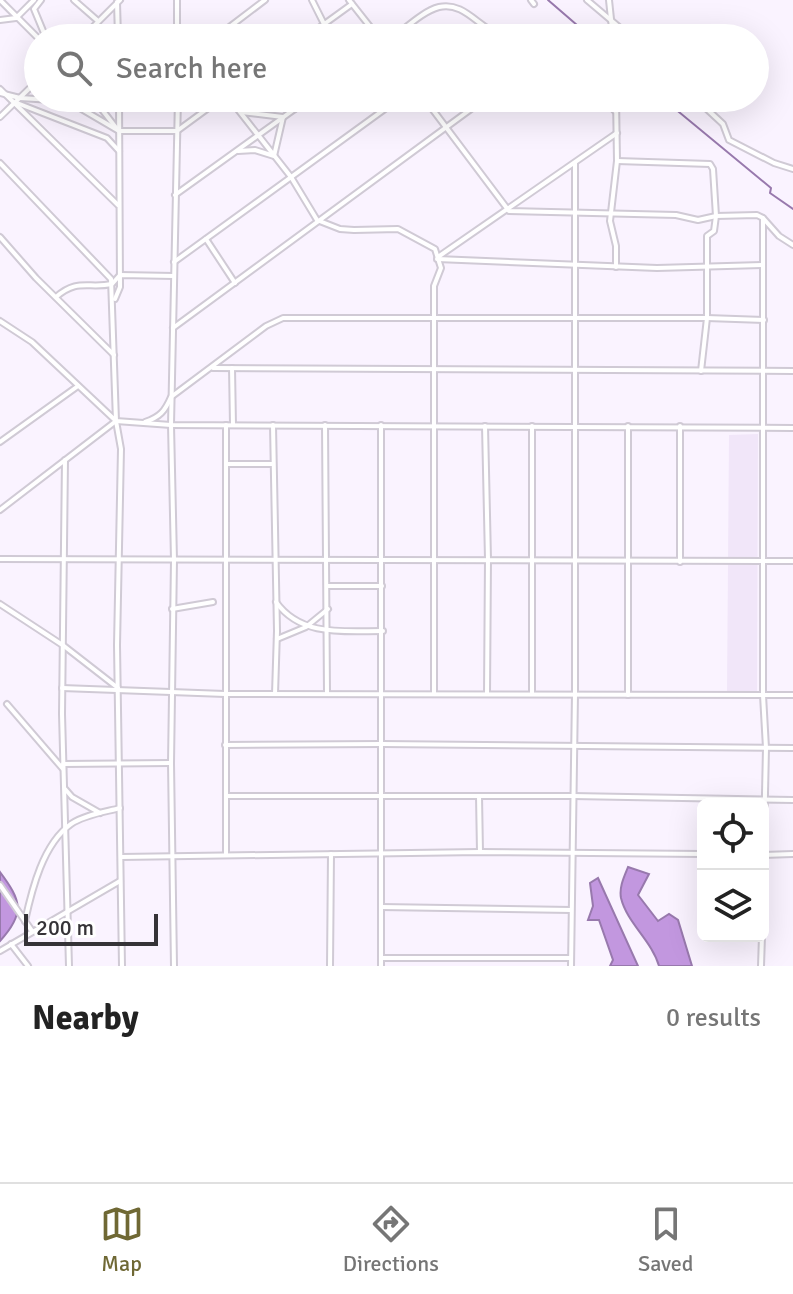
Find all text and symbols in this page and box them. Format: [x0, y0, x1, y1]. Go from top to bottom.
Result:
search box [24, 24, 769, 112]
icon: search [52, 46, 96, 90]
text: Search here [116, 50, 267, 87]
map controls [697, 798, 769, 942]
button: locate [697, 798, 769, 870]
button: layers [697, 870, 769, 942]
scale bar [24, 910, 158, 946]
text: 200 m [36, 914, 94, 941]
text: Nearby [32, 997, 139, 1039]
text: 0 results [666, 1002, 761, 1034]
tab: Map [100, 1202, 144, 1277]
tab: Directions [343, 1202, 439, 1277]
tab: Saved [638, 1202, 693, 1277]

